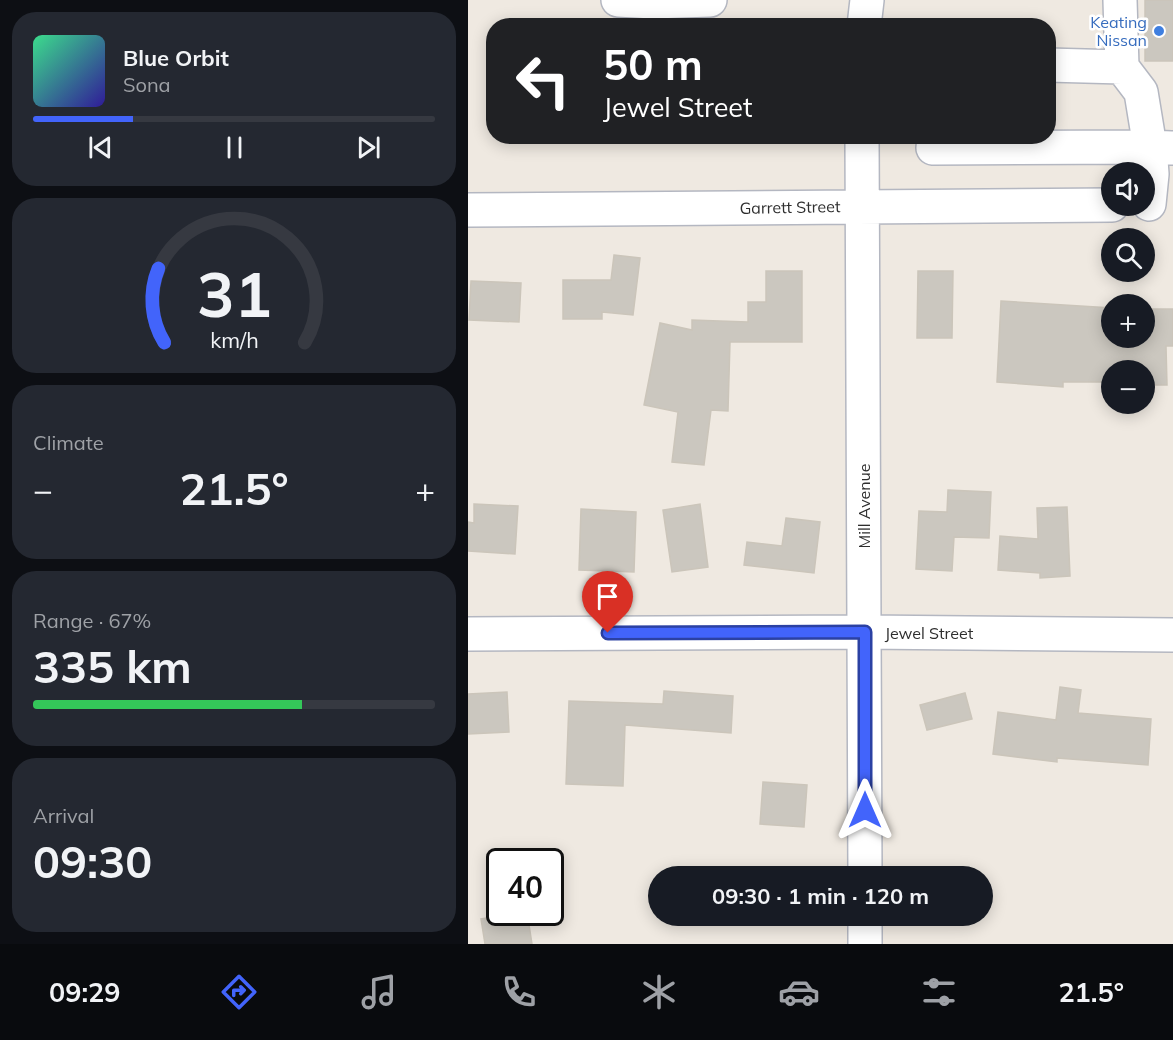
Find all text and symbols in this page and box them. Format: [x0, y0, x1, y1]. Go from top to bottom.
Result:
place label: Keating Nissan [1090, 12, 1147, 50]
marker: Keating Nissan [1152, 24, 1166, 38]
text: 50 m [603, 38, 703, 91]
icon: left [504, 42, 582, 120]
text: Blue Orbit [123, 44, 229, 72]
text: Sona [123, 72, 171, 97]
text: Jewel Street [603, 90, 753, 124]
icon: previous [84, 131, 117, 164]
icon: pause [218, 131, 251, 164]
icon: next [352, 131, 385, 164]
map controls [1101, 162, 1155, 414]
button: sound [1101, 162, 1155, 216]
street label: Garrett Street [739, 196, 841, 218]
button: search [1101, 228, 1155, 282]
text: 31 [197, 254, 271, 333]
button: + [1101, 294, 1155, 348]
text: km/h [210, 326, 258, 353]
button: − [1101, 360, 1155, 414]
text: Climate [33, 430, 104, 455]
text: 21.5° [179, 460, 289, 516]
street label: Mill Avenue [854, 463, 874, 549]
text: − [33, 469, 53, 510]
text: + [415, 469, 435, 510]
pin [582, 571, 633, 633]
icon: arrive [591, 580, 624, 613]
text: Range · 67% [33, 608, 151, 633]
street label: Jewel Street [885, 623, 974, 643]
text: 335 km [33, 638, 192, 694]
position arrow [833, 778, 897, 842]
text: Arrival [33, 803, 94, 828]
text: 09:30 [33, 833, 152, 889]
speed limit sign: 40 [486, 848, 564, 926]
text: 09:30 · 1 min · 120 m [712, 882, 929, 910]
icon: directions [218, 971, 260, 1013]
icon: music [358, 971, 400, 1013]
icon: phone [498, 971, 540, 1013]
icon: climate [638, 971, 680, 1013]
icon: car [778, 971, 820, 1013]
icon: filters [918, 971, 960, 1013]
text: 09:29 [49, 975, 120, 1009]
text: 21.5° [1058, 975, 1124, 1009]

